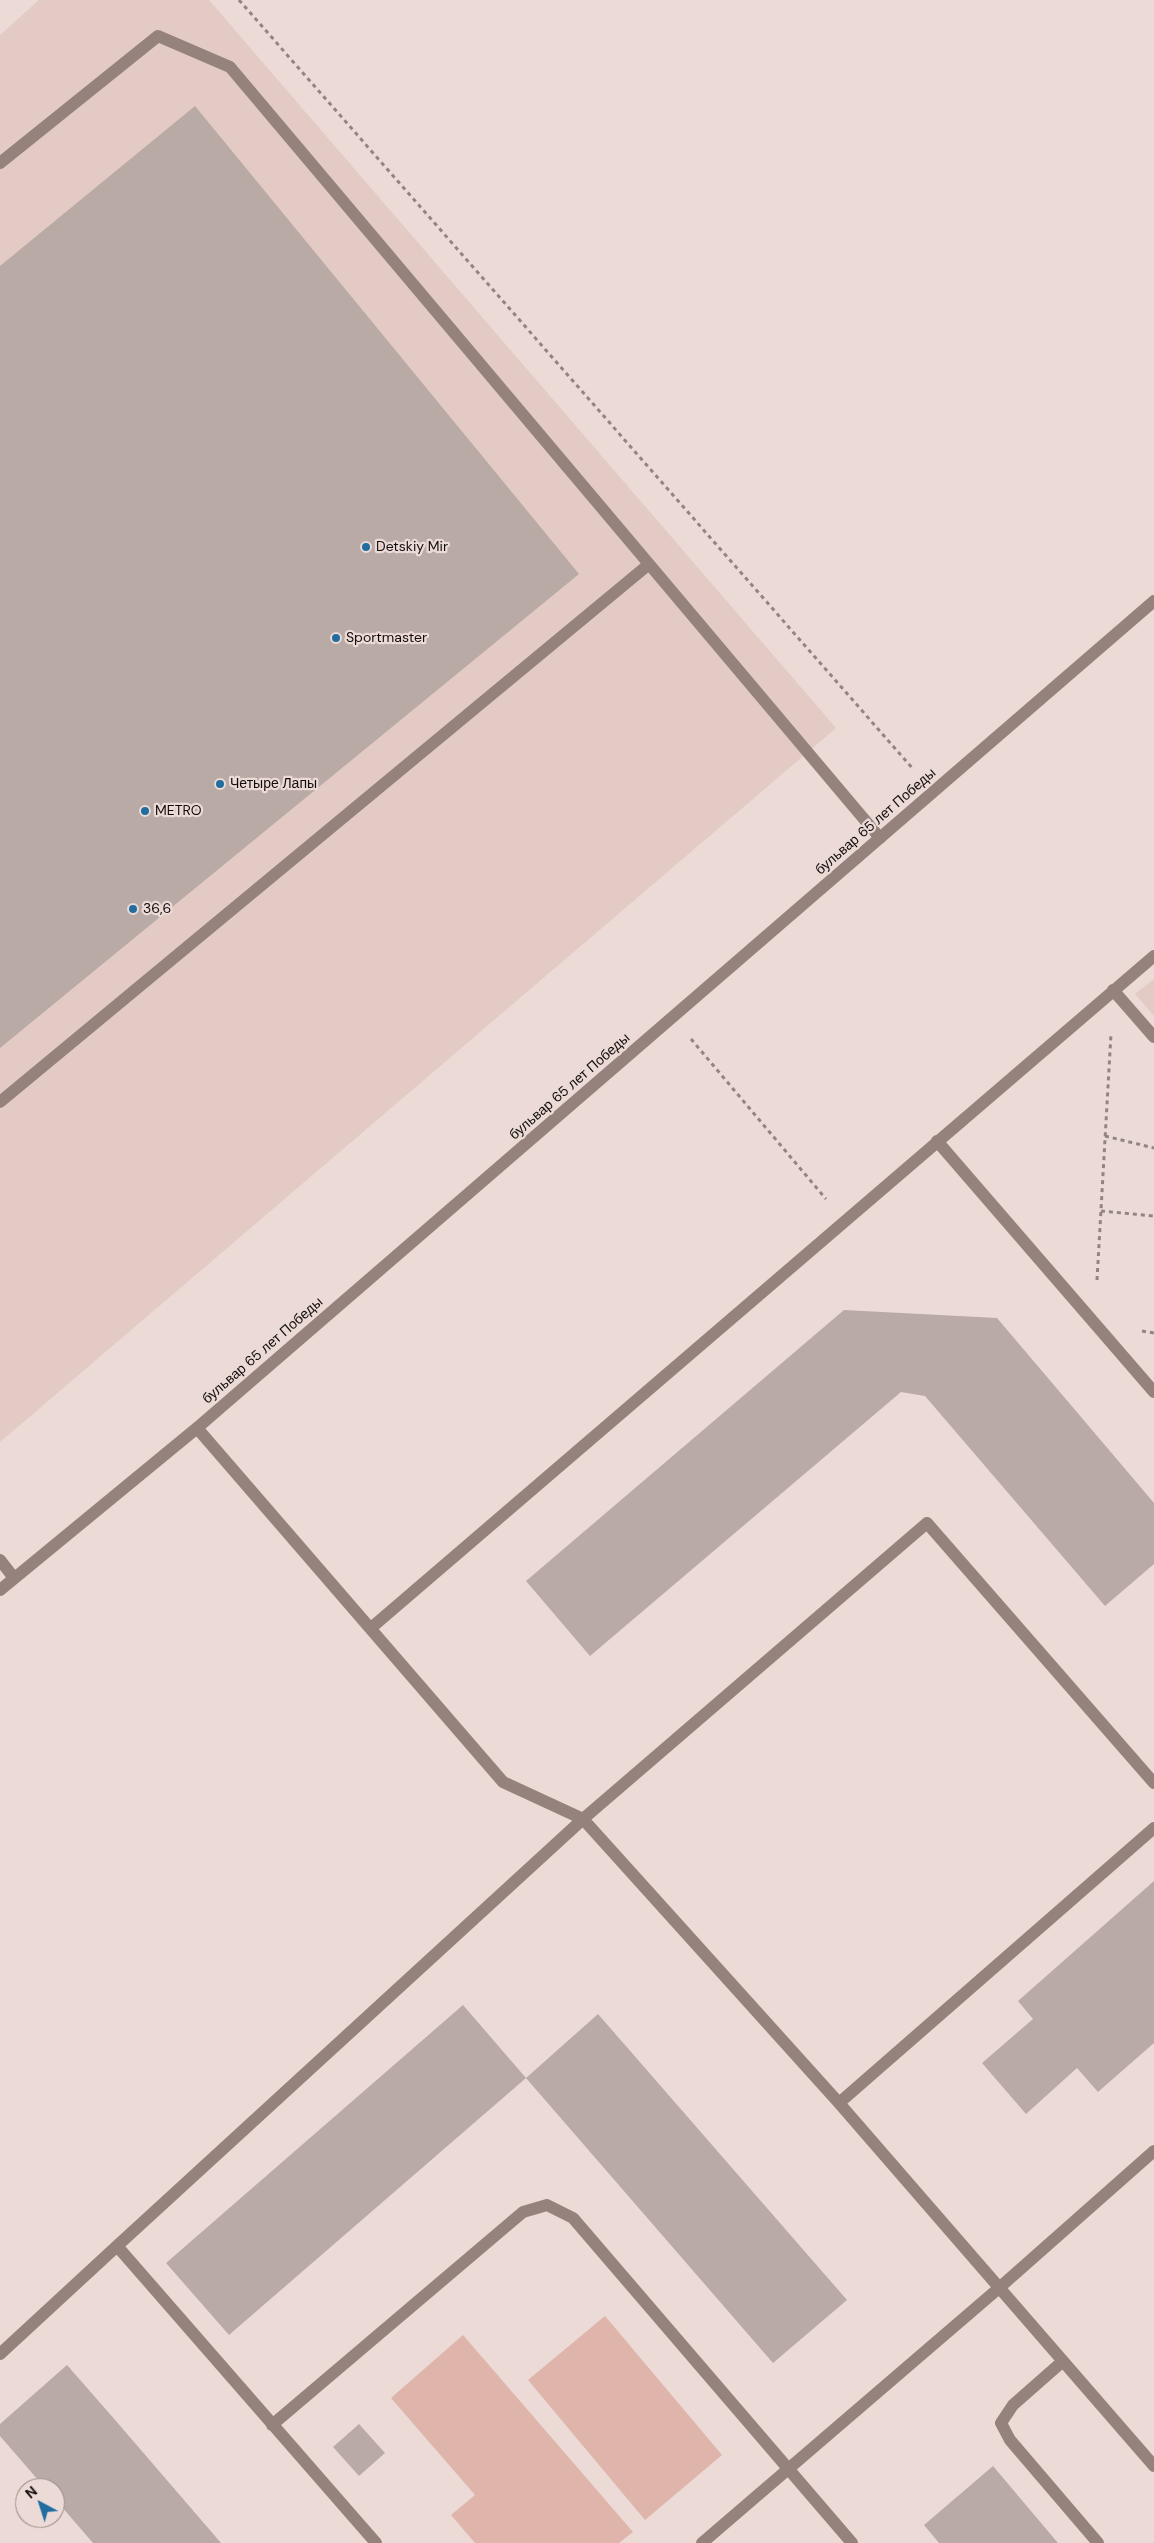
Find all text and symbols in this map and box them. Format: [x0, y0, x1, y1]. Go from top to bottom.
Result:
place label: Detskiy Mir [376, 539, 448, 555]
marker: Detskiy Mir [360, 541, 372, 553]
place label: Sportmaster [346, 630, 427, 646]
marker: Sportmaster [330, 632, 342, 644]
street label: бульвар 65 лет Победы [812, 765, 940, 879]
place label: Четыре Лапы [230, 776, 317, 792]
marker: Четыре Лапы [214, 778, 226, 790]
place label: METRO [155, 803, 202, 819]
marker: METRO [139, 805, 151, 817]
place label: 36,6 [143, 901, 171, 917]
marker: 36,6 [127, 903, 139, 915]
street label: бульвар 65 лет Победы [506, 1030, 634, 1144]
street label: бульвар 65 лет Победы [199, 1294, 327, 1408]
north arrow [15, 2478, 65, 2528]
text: N [21, 2482, 41, 2502]

